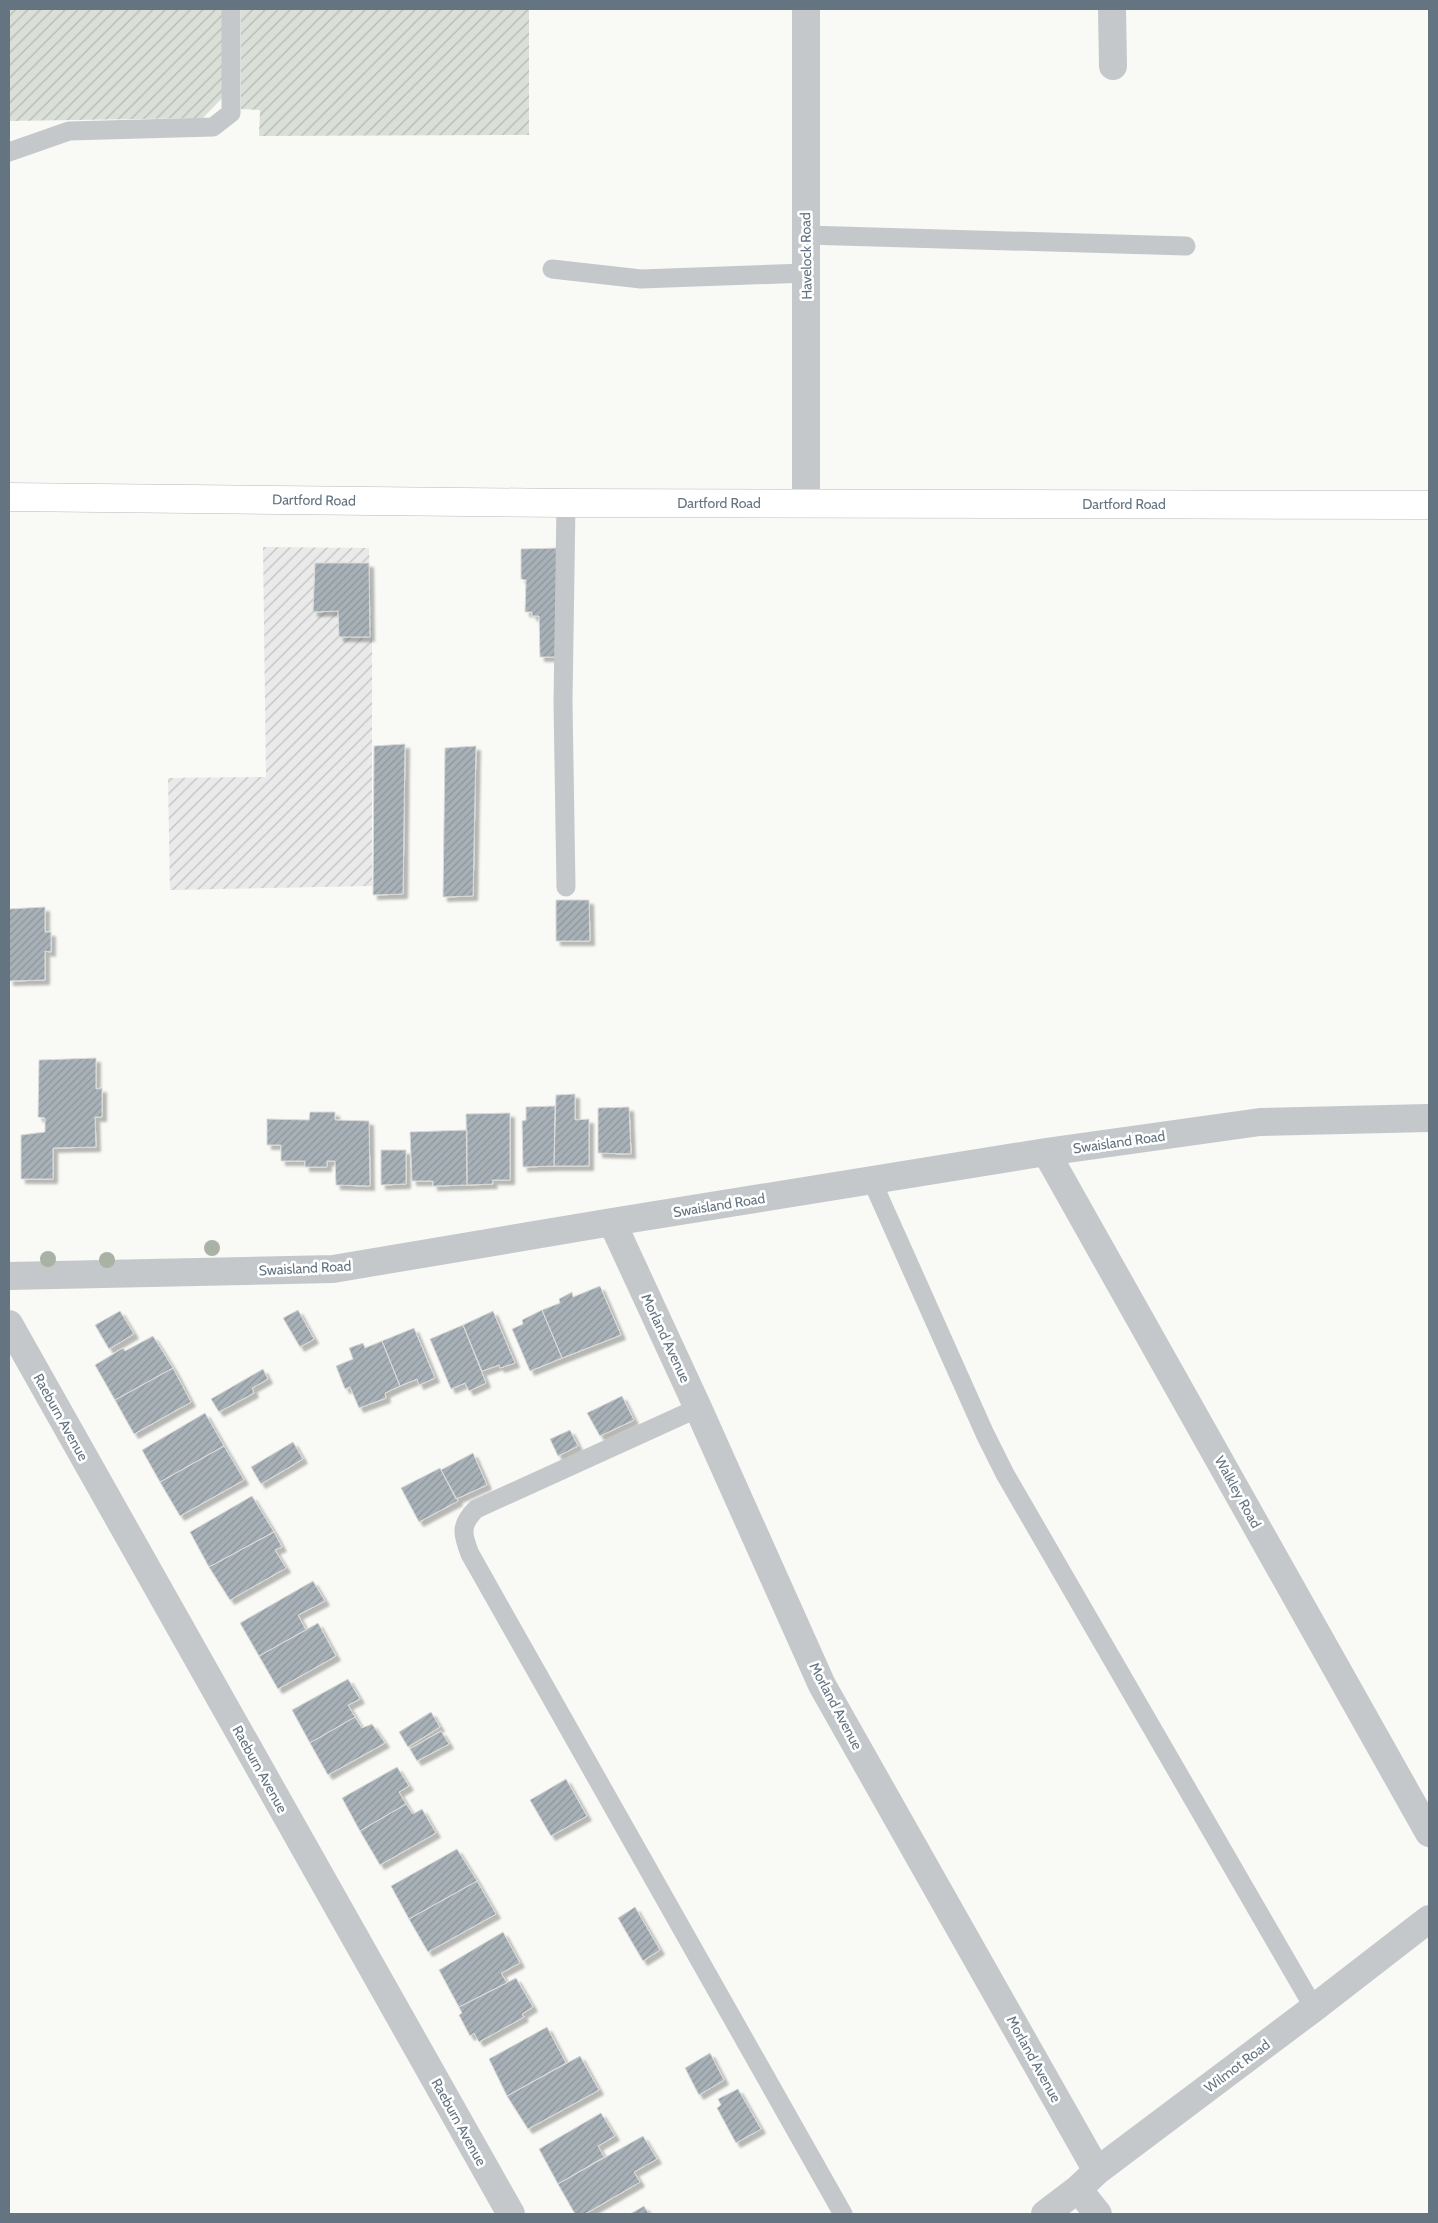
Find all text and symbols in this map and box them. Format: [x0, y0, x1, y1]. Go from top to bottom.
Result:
street label: Havelock Road [796, 212, 816, 300]
street label: Dartford Road [272, 490, 356, 510]
street label: Dartford Road [677, 494, 761, 512]
street label: Dartford Road [1082, 495, 1166, 513]
street label: Swaisland Road [1072, 1127, 1166, 1157]
street label: Swaisland Road [672, 1189, 766, 1221]
street label: Swaisland Road [258, 1257, 352, 1279]
street label: Morland Avenue [637, 1290, 695, 1386]
street label: Raeburn Avenue [30, 1370, 92, 1464]
street label: Walkley Road [1211, 1453, 1265, 1531]
street label: Morland Avenue [805, 1659, 867, 1753]
street label: Raeburn Avenue [229, 1722, 291, 1816]
street label: Morland Avenue [1003, 2012, 1065, 2106]
street label: Wilmot Road [1201, 2035, 1273, 2097]
street label: Raeburn Avenue [428, 2075, 490, 2169]

